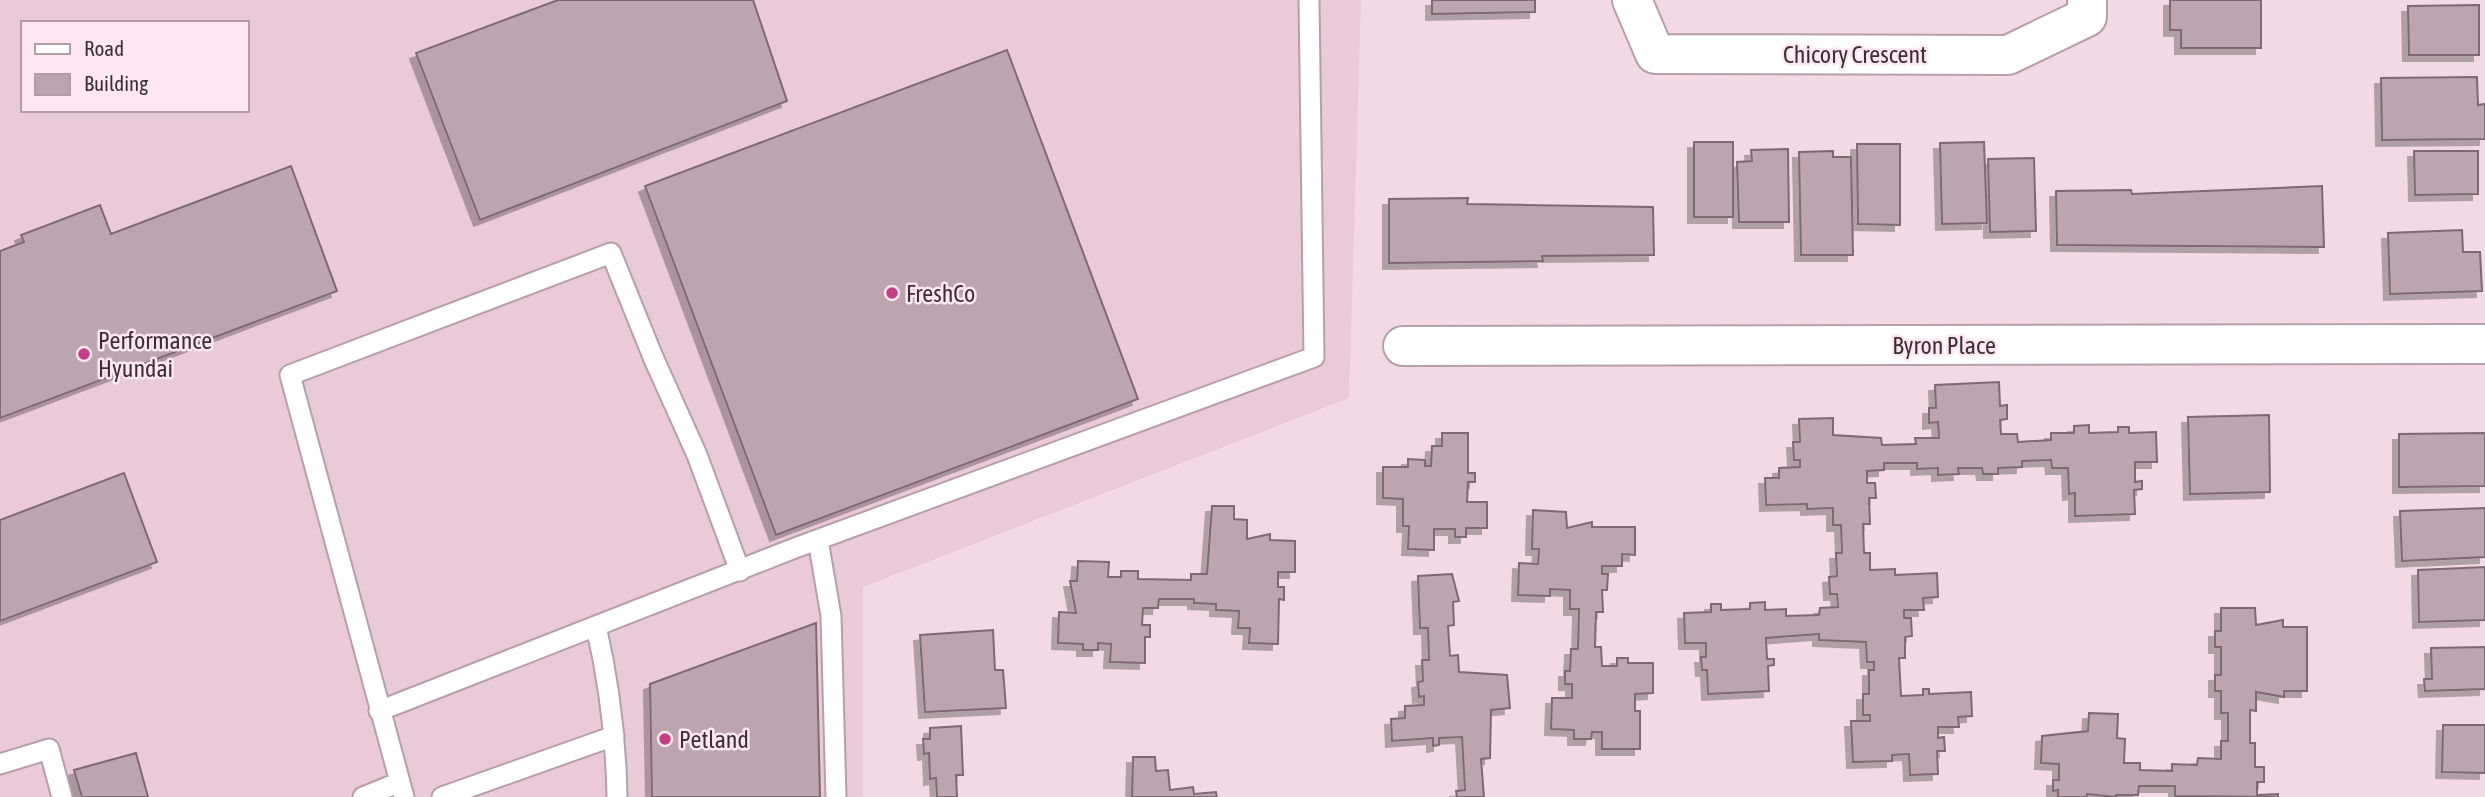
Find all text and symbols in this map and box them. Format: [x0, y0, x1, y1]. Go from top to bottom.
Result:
legend [21, 21, 248, 112]
text: Road [84, 36, 124, 60]
street label: Chicory Crescent [1783, 41, 1927, 68]
text: Building [84, 71, 148, 95]
place label: FreshCo [906, 280, 975, 307]
marker: FreshCo [884, 285, 900, 301]
place label: Performance Hyundai [98, 327, 212, 382]
street label: Byron Place [1892, 332, 1996, 359]
marker: Performance Hyundai [76, 346, 92, 362]
place label: Petland [679, 726, 749, 753]
marker: Petland [657, 731, 673, 747]

